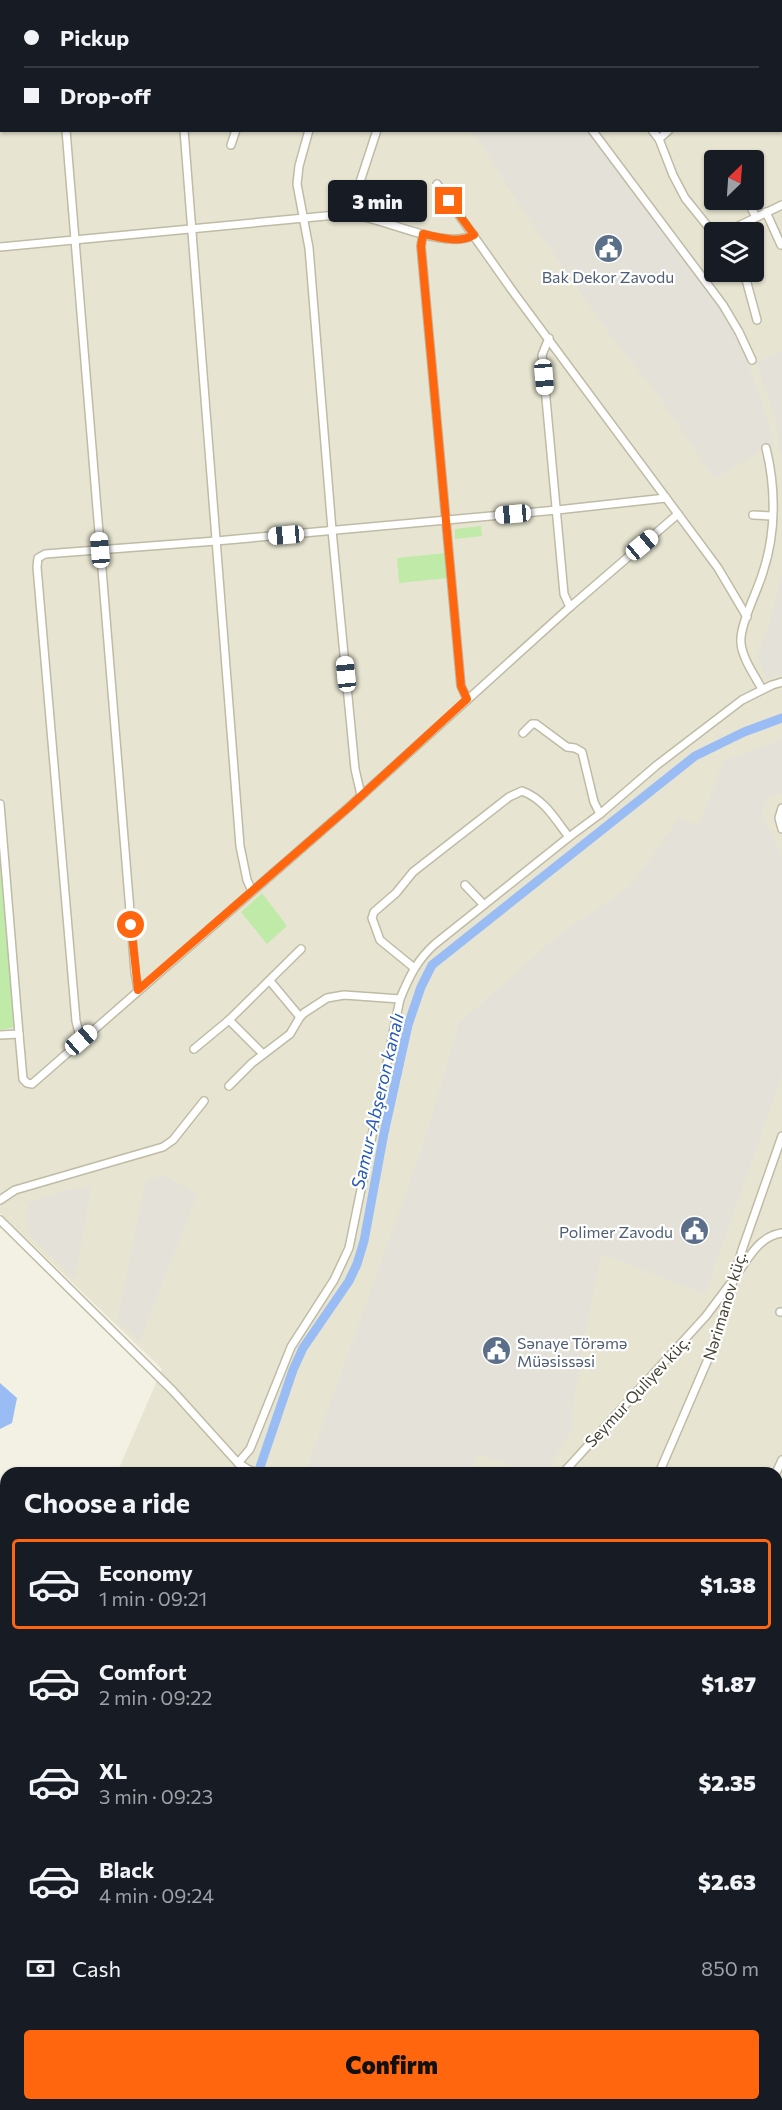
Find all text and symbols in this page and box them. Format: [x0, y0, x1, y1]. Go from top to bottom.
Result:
text: Pickup [60, 24, 129, 51]
text: Drop-off [60, 82, 151, 109]
north arrow [704, 150, 764, 210]
map controls [704, 150, 764, 282]
callout: 3 min [329, 180, 428, 222]
route end [435, 187, 462, 214]
text: 3 min [352, 189, 403, 213]
button: layers [704, 222, 764, 282]
public building icon: Bak Dekor Zavodu [592, 232, 624, 264]
place label: Bak Dekor Zavodu [542, 267, 674, 286]
car [533, 358, 555, 396]
car [494, 503, 532, 525]
car [267, 524, 305, 546]
car [622, 527, 662, 563]
car [89, 531, 111, 569]
car [335, 655, 357, 693]
route start [117, 911, 144, 938]
water label: Samur-Abşeron kanalı [346, 1010, 408, 1191]
car [62, 1021, 100, 1059]
public building icon: Polimer Zavodu [678, 1215, 710, 1247]
place label: Polimer Zavodu [559, 1222, 673, 1241]
street label: Nərimanov küç. [698, 1249, 750, 1363]
street label: Seymur Quliyev küç. [581, 1331, 693, 1451]
place label: Sənaye Törəmə Müəsissəsi [517, 1333, 627, 1370]
public building icon: Sənaye Törəmə Müəsissəsi [480, 1335, 512, 1367]
text: Choose a ride [24, 1486, 190, 1519]
icon: car [27, 1557, 81, 1611]
text: Economy [99, 1559, 193, 1586]
text: $1.38 [700, 1571, 756, 1598]
text: 1 min · 09:21 [99, 1586, 207, 1610]
icon: car [27, 1656, 81, 1710]
text: Comfort [99, 1658, 187, 1685]
text: $1.87 [701, 1670, 756, 1697]
text: 2 min · 09:22 [99, 1685, 212, 1709]
icon: car [27, 1755, 81, 1809]
text: XL [99, 1757, 127, 1784]
text: $2.35 [698, 1769, 756, 1796]
text: 3 min · 09:23 [99, 1784, 213, 1808]
icon: car [27, 1854, 81, 1908]
text: Black [99, 1856, 154, 1883]
text: $2.63 [698, 1868, 756, 1895]
text: 4 min · 09:24 [99, 1883, 214, 1907]
icon: cash [24, 1952, 57, 1985]
text: Cash [72, 1955, 121, 1982]
text: 850 m [701, 1956, 759, 1980]
button: Confirm [24, 2030, 759, 2099]

